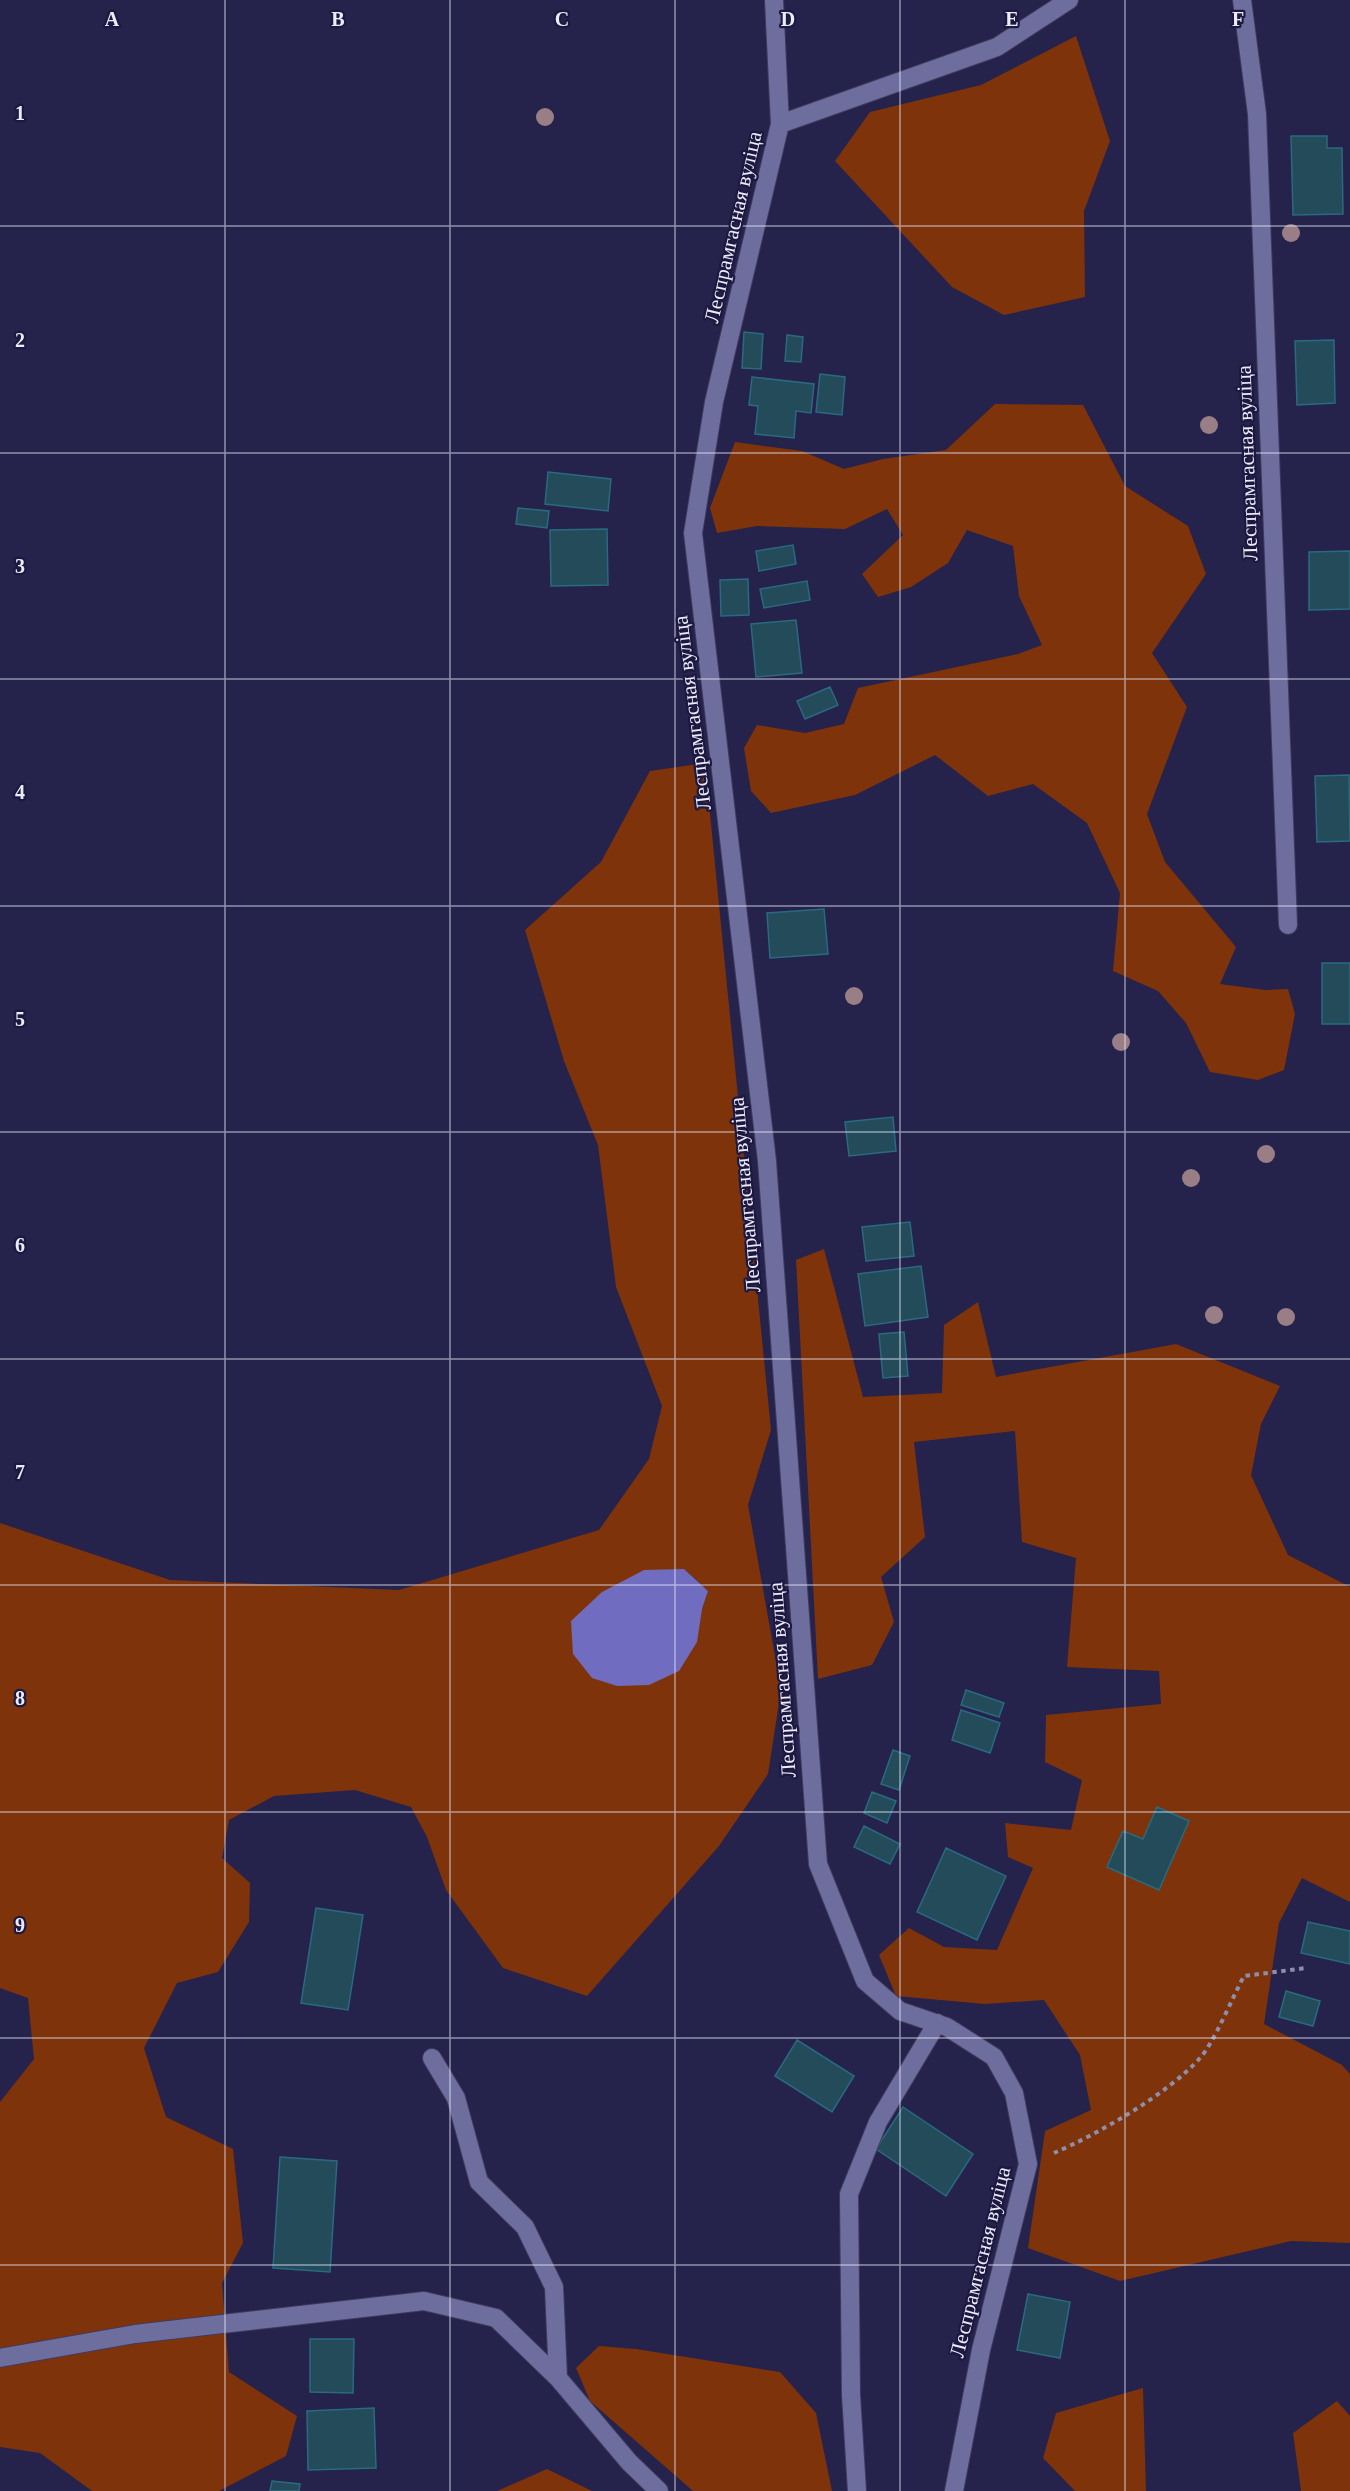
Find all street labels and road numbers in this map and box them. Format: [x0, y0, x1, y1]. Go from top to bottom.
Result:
street label: Леспрамгасная вуліца [699, 128, 767, 325]
street label: Леспрамгасная вуліца [1232, 364, 1262, 561]
street label: Леспрамгасная вуліца [668, 614, 716, 812]
street label: Леспрамгасная вуліца [724, 1096, 765, 1294]
street label: Леспрамгасная вуліца [763, 1581, 801, 1779]
street label: Леспрамгасная вуліца [945, 2163, 1016, 2360]

